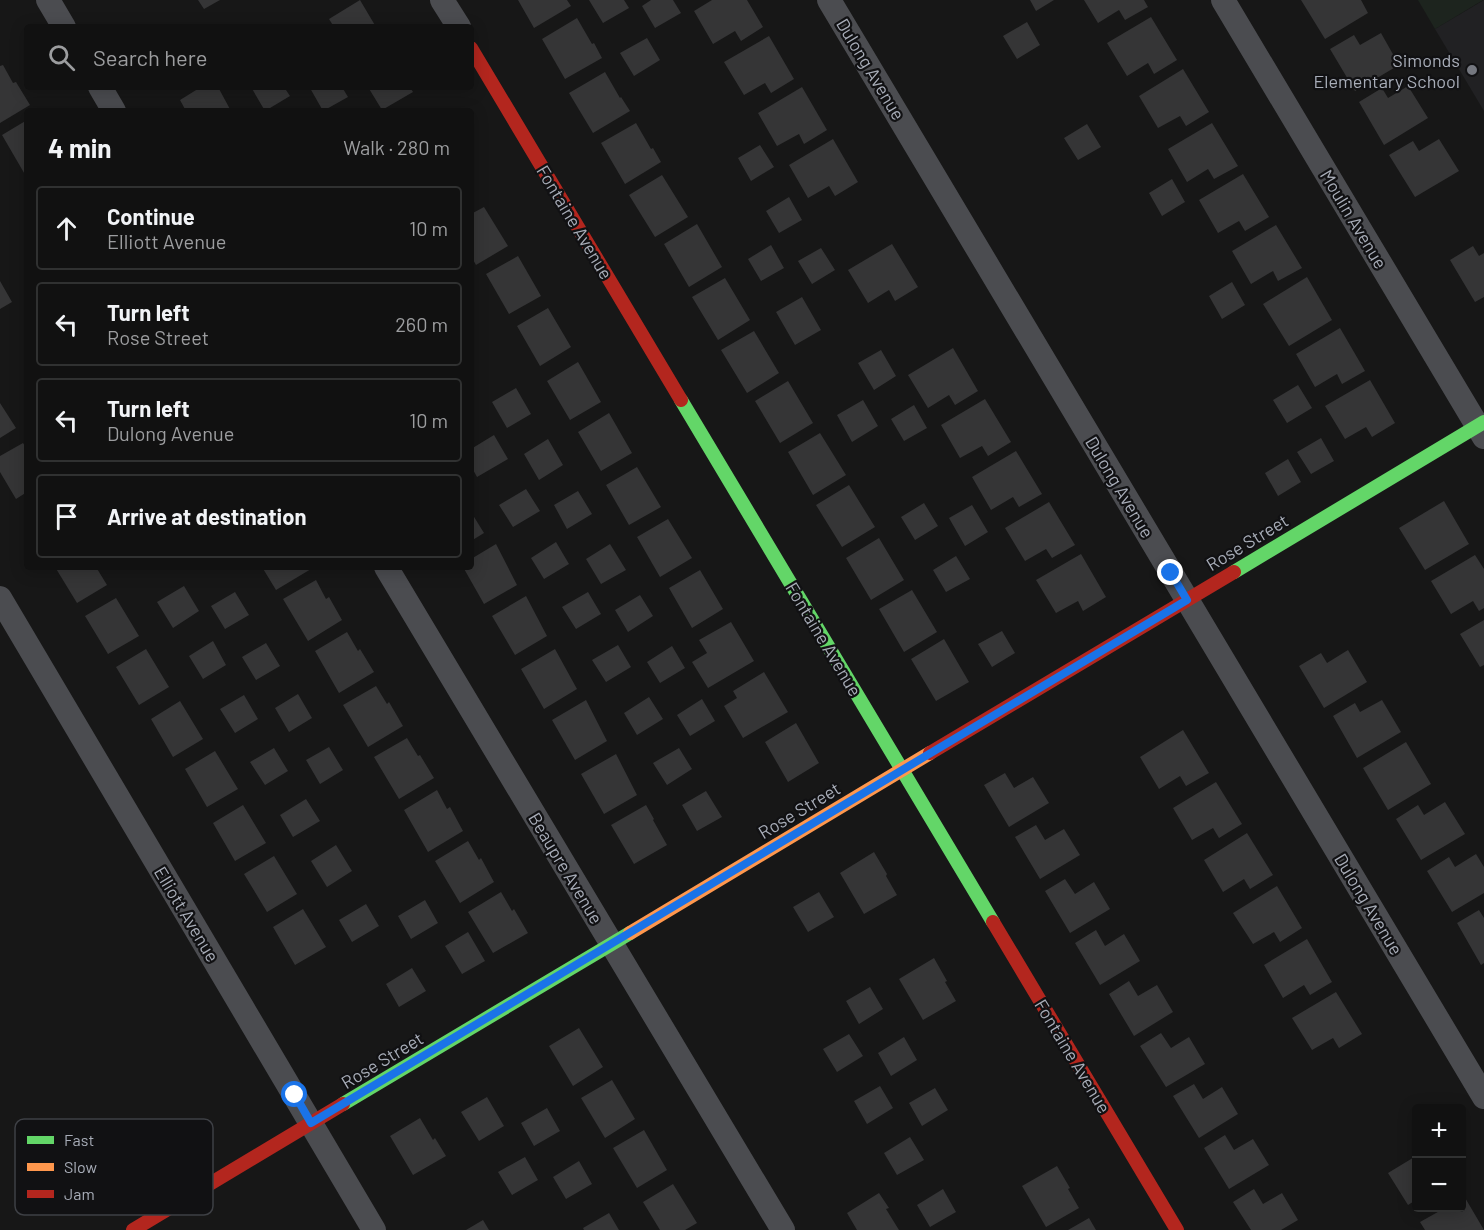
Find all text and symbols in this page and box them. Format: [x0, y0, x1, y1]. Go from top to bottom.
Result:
street label: Dulong Avenue [832, 14, 910, 124]
search box [24, 24, 474, 90]
icon: search [45, 41, 78, 74]
text: Search here [93, 44, 207, 70]
place label: Simonds Elementary School [1313, 49, 1460, 92]
marker: Simonds Elementary School [1465, 63, 1479, 77]
text: 4 min [48, 132, 112, 163]
text: Walk · 280 m [343, 135, 450, 159]
street label: Fontaine Avenue [532, 161, 618, 283]
street label: Moulin Avenue [1316, 166, 1392, 272]
text: Continue [107, 203, 195, 229]
icon: ahead [50, 212, 83, 245]
text: 10 m [409, 216, 448, 240]
text: Elliott Avenue [107, 229, 226, 253]
text: Turn left [107, 299, 190, 325]
icon: left [50, 308, 83, 341]
text: 260 m [395, 312, 448, 336]
text: Rose Street [107, 325, 209, 349]
text: Turn left [107, 395, 190, 421]
icon: left [50, 404, 83, 437]
text: 10 m [409, 408, 448, 432]
text: Dulong Avenue [107, 421, 234, 445]
street label: Dulong Avenue [1081, 432, 1159, 542]
icon: arrive [50, 500, 83, 533]
text: Arrive at destination [107, 503, 306, 529]
street label: Rose Street [1202, 509, 1292, 575]
route end [1157, 559, 1183, 585]
street label: Fontaine Avenue [781, 578, 867, 700]
street label: Rose Street [754, 777, 844, 843]
street label: Beaupre Avenue [524, 808, 608, 928]
street label: Dulong Avenue [1330, 849, 1408, 959]
street label: Elliott Avenue [150, 862, 224, 966]
street label: Fontaine Avenue [1030, 995, 1116, 1117]
street label: Rose Street [337, 1027, 427, 1093]
route start [281, 1081, 307, 1107]
map controls [1412, 1104, 1466, 1212]
button: + [1412, 1104, 1466, 1158]
legend [15, 1119, 213, 1215]
text: Fast [64, 1130, 94, 1149]
text: Slow [64, 1157, 97, 1176]
button: − [1412, 1158, 1466, 1212]
text: Jam [64, 1184, 95, 1203]

